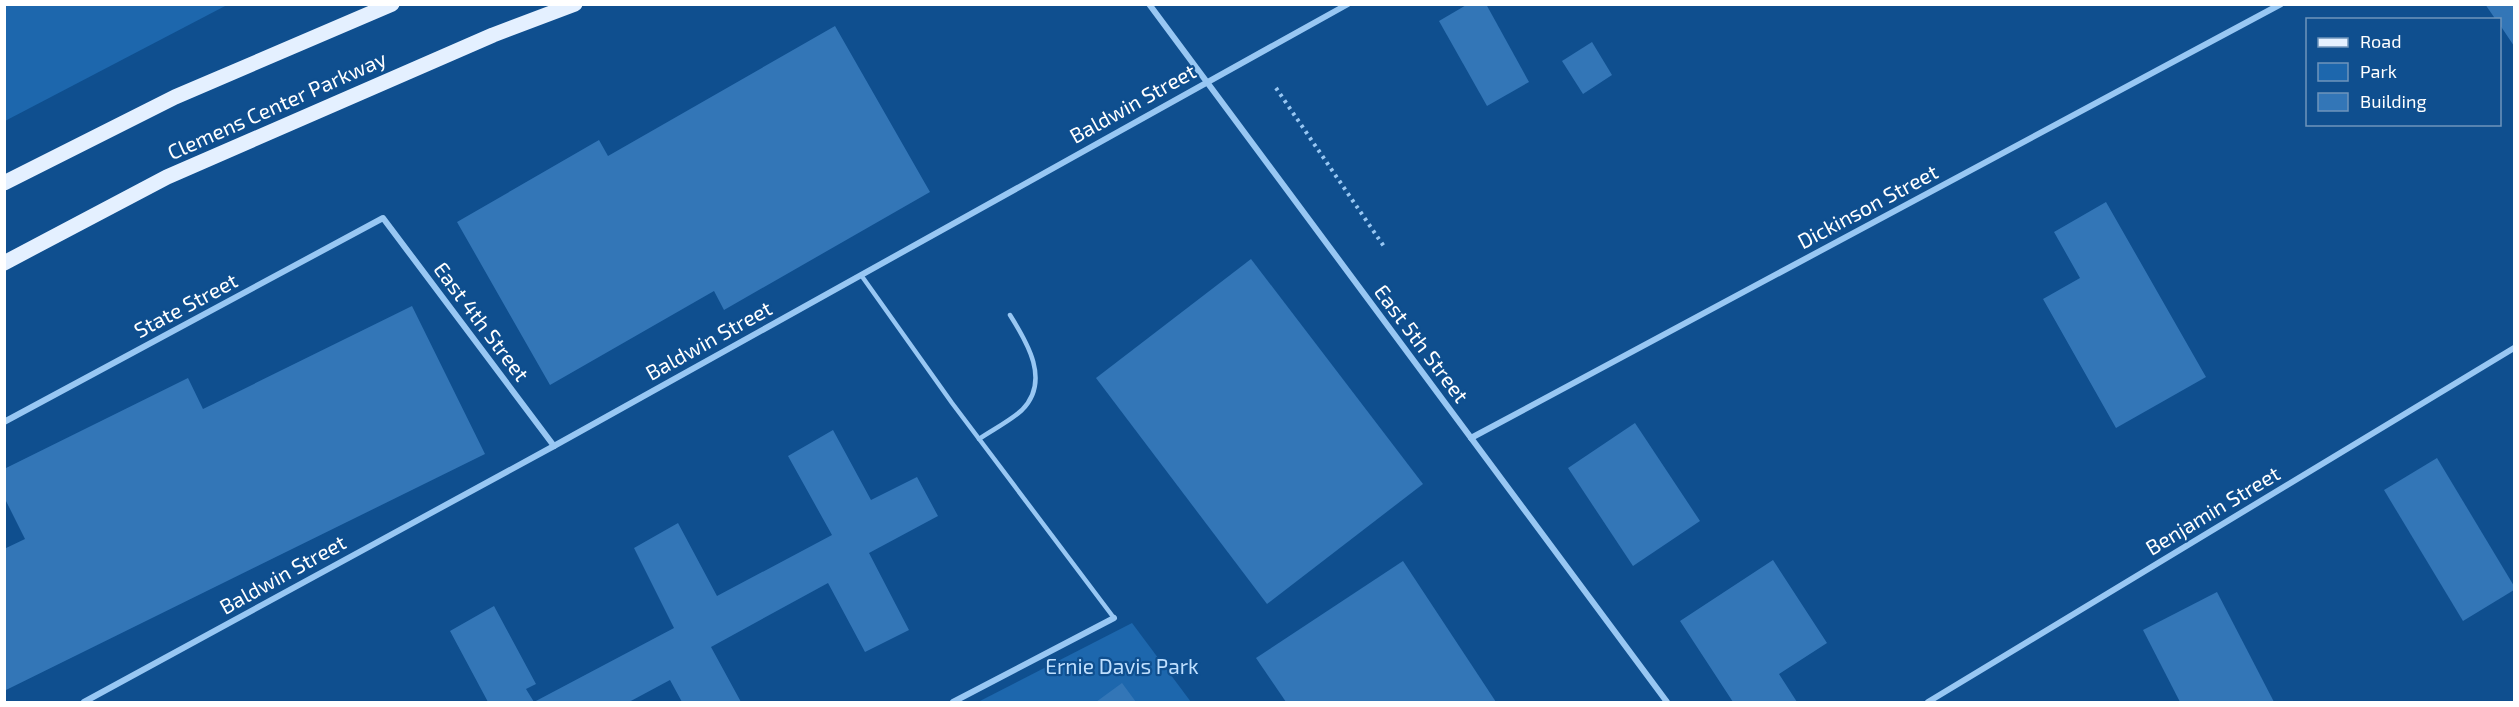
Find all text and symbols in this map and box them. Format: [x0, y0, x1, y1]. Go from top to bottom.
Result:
legend [2306, 18, 2501, 126]
text: Road [2360, 30, 2401, 52]
street label: Clemens Center Parkway [163, 45, 390, 164]
street label: Baldwin Street [1065, 58, 1200, 148]
text: Park [2360, 60, 2397, 82]
text: Building [2360, 90, 2427, 112]
street label: Dickinson Street [1793, 158, 1942, 253]
street label: East 4th Street [429, 257, 535, 386]
street label: State Street [129, 267, 241, 342]
street label: East 5th Street [1370, 279, 1475, 407]
street label: Baldwin Street [641, 295, 776, 385]
street label: Benjamin Street [2141, 460, 2284, 560]
street label: Baldwin Street [215, 529, 350, 619]
park label: Ernie Davis Park [1045, 653, 1199, 678]

